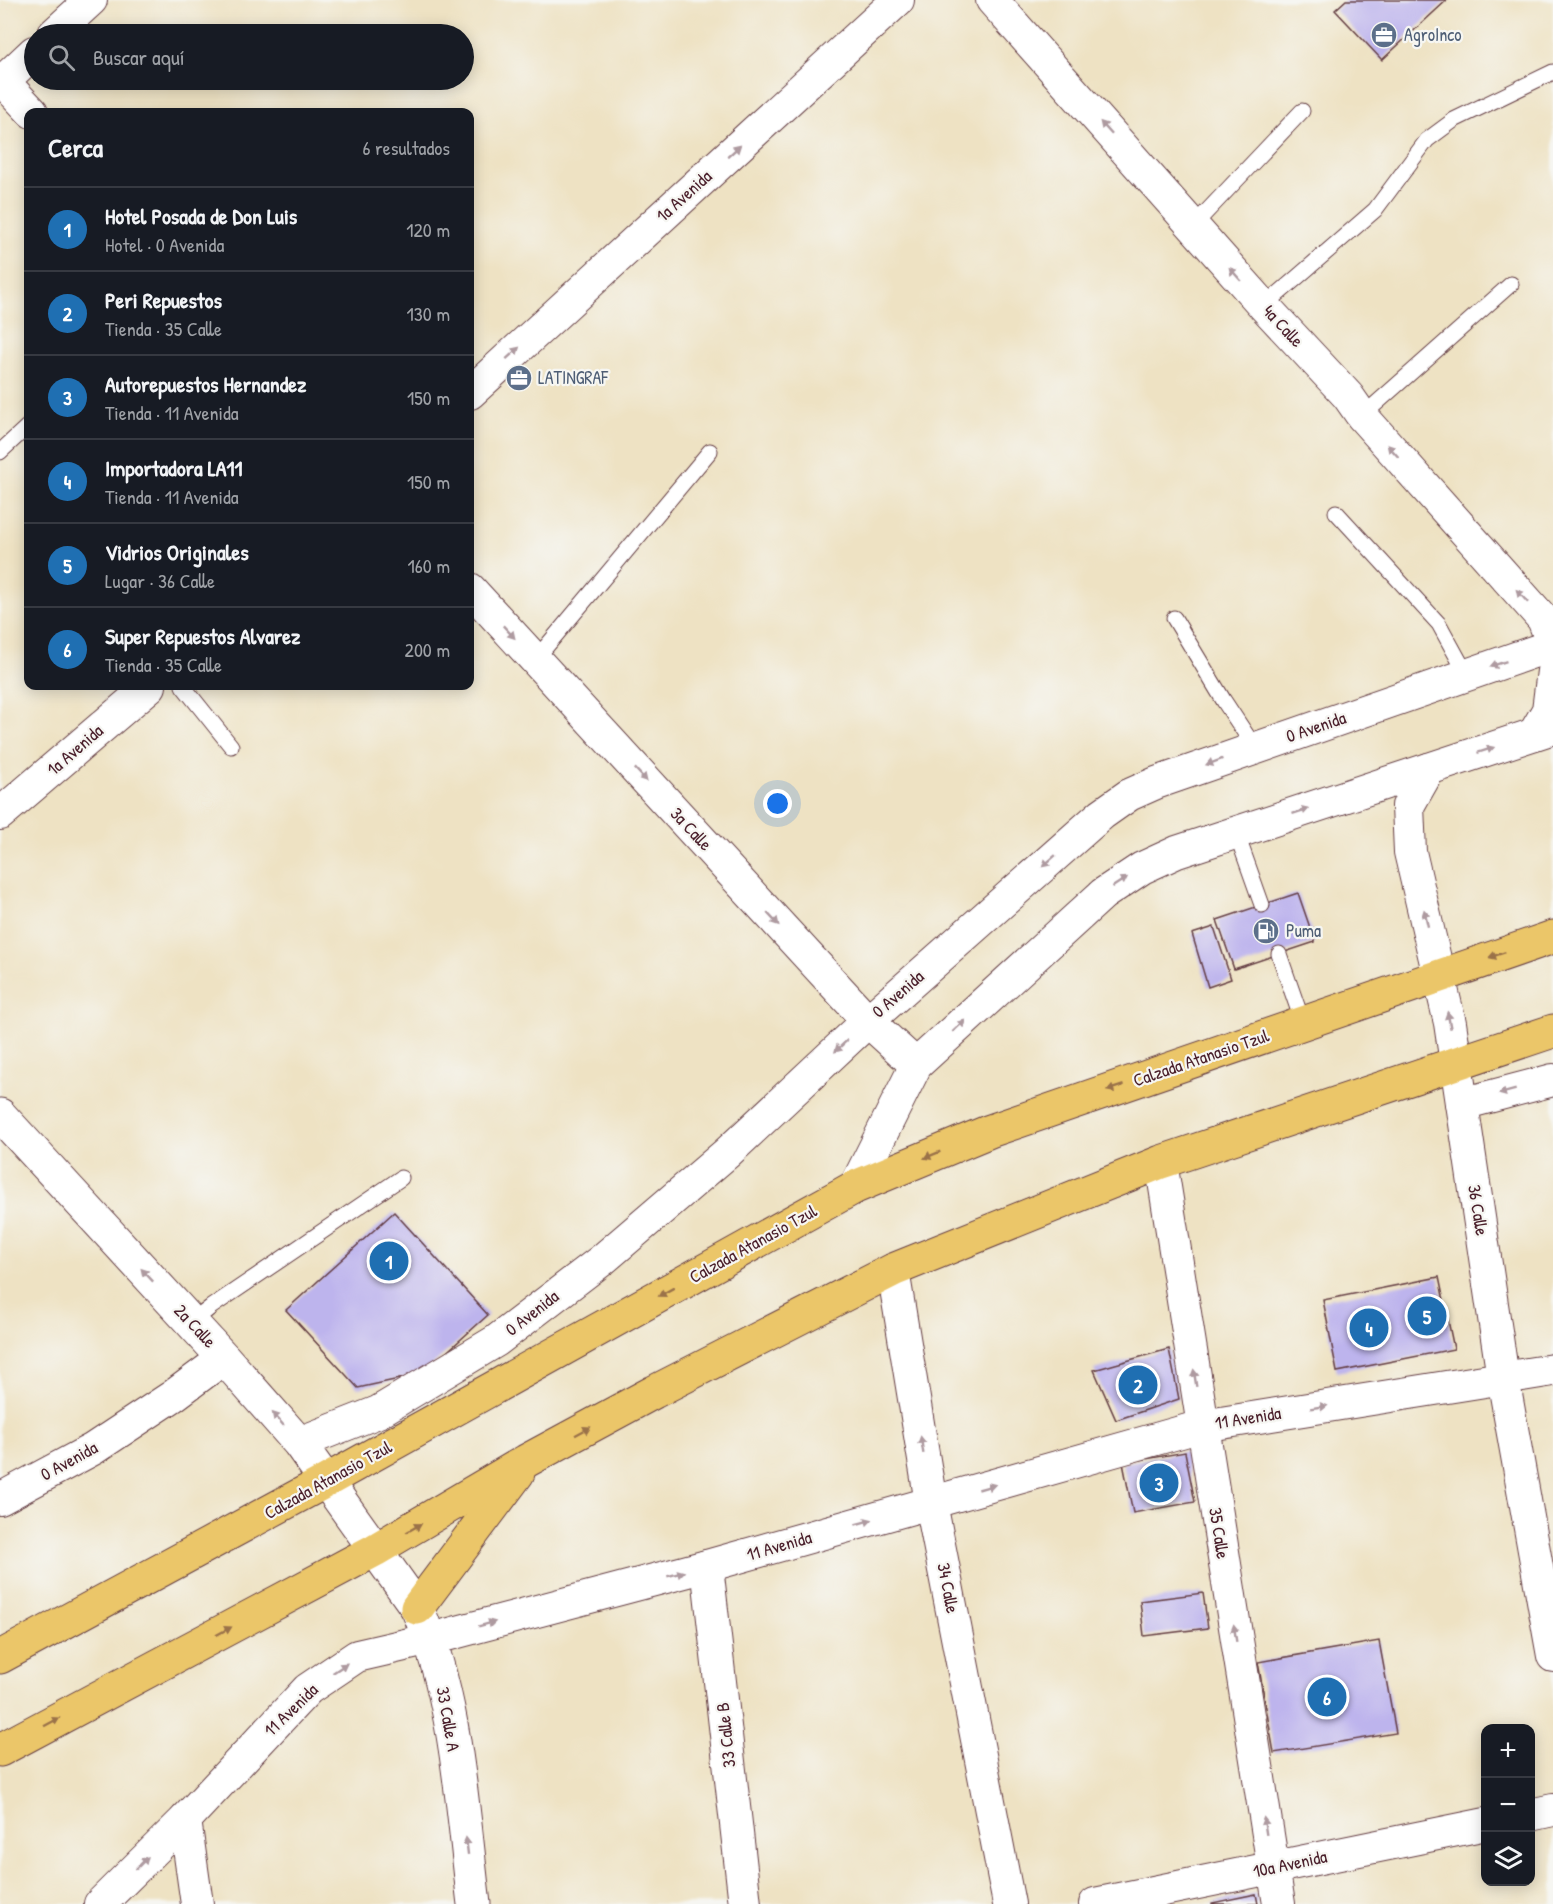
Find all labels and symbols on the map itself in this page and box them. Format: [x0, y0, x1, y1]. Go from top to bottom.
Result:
office icon: AgroInco [1369, 20, 1399, 50]
place label: AgroInco [1404, 22, 1462, 47]
one-way arrow [1100, 121, 1113, 136]
one-way arrow [726, 145, 741, 158]
street label: 1a Avenida [650, 164, 717, 227]
one-way arrow [1229, 267, 1242, 282]
street label: 4a Calle [1257, 299, 1309, 352]
one-way arrow [505, 346, 520, 360]
office icon: LATINGRAF [504, 363, 534, 393]
place label: LATINGRAF [538, 365, 609, 390]
one-way arrow [1387, 444, 1400, 459]
one-way arrow [1515, 589, 1529, 604]
one-way arrow [502, 624, 515, 639]
one-way arrow [1489, 660, 1507, 670]
street label: 0 Avenida [1283, 705, 1349, 748]
street label: 1a Avenida [41, 718, 108, 781]
one-way arrow [1477, 745, 1495, 755]
one-way arrow [1205, 758, 1223, 768]
one-way arrow [634, 768, 648, 783]
your location [763, 789, 792, 818]
street label: 3a Calle [665, 801, 718, 856]
one-way arrow [1292, 806, 1310, 815]
one-way arrow [1042, 854, 1057, 867]
one-way arrow [1112, 876, 1128, 888]
one-way arrow [1420, 909, 1430, 927]
one-way arrow [766, 911, 779, 926]
fuel station icon: Puma [1251, 916, 1281, 946]
place label: Puma [1286, 918, 1321, 943]
one-way arrow [1488, 951, 1506, 961]
street label: 0 Avenida [866, 964, 929, 1023]
one-way arrow [1444, 1010, 1453, 1029]
one-way arrow [952, 1019, 966, 1033]
street label: Calzada Atanasio Tzul [1129, 1022, 1272, 1093]
one-way arrow [834, 1039, 848, 1053]
one-way arrow [1106, 1083, 1124, 1093]
one-way arrow [1498, 1087, 1517, 1097]
one-way arrow [922, 1150, 940, 1160]
street label: 36 Calle [1462, 1183, 1495, 1237]
street label: Calzada Atanasio Tzul [684, 1198, 821, 1289]
pin: 1 [370, 1238, 408, 1284]
one-way arrow [140, 1267, 154, 1282]
street label: 0 Avenida [500, 1284, 564, 1341]
one-way arrow [657, 1287, 674, 1297]
pin: 5 [1408, 1294, 1446, 1338]
street label: 2a Calle [169, 1298, 222, 1353]
pin: 4 [1350, 1306, 1388, 1350]
pin: 2 [1118, 1362, 1158, 1408]
one-way arrow [1190, 1369, 1199, 1388]
street label: 11 Avenida [1213, 1400, 1283, 1435]
one-way arrow [1310, 1402, 1329, 1411]
one-way arrow [272, 1412, 285, 1427]
one-way arrow [575, 1426, 592, 1436]
street label: Calzada Atanasio Tzul [259, 1434, 396, 1525]
street label: 0 Avenida [36, 1435, 102, 1486]
one-way arrow [917, 1435, 926, 1454]
pin: 3 [1140, 1460, 1178, 1506]
one-way arrow [978, 1482, 996, 1491]
street label: 35 Calle [1203, 1505, 1236, 1560]
one-way arrow [855, 1517, 873, 1526]
one-way arrow [406, 1522, 422, 1533]
street label: 11 Avenida [743, 1524, 814, 1567]
street label: 34 Calle [931, 1561, 966, 1615]
one-way arrow [667, 1569, 685, 1579]
one-way arrow [478, 1619, 496, 1628]
one-way arrow [1230, 1623, 1239, 1642]
one-way arrow [216, 1626, 233, 1636]
one-way arrow [332, 1663, 348, 1674]
pin: 6 [1308, 1674, 1346, 1720]
street label: 11 Avenida [258, 1678, 323, 1742]
street label: 33 Calle A [431, 1685, 466, 1753]
street label: 33 Calle B [710, 1701, 741, 1769]
one-way arrow [43, 1717, 60, 1727]
one-way arrow [1261, 1816, 1270, 1835]
one-way arrow [462, 1836, 471, 1855]
street label: 10a Avenida [1251, 1843, 1329, 1884]
one-way arrow [134, 1856, 149, 1870]

